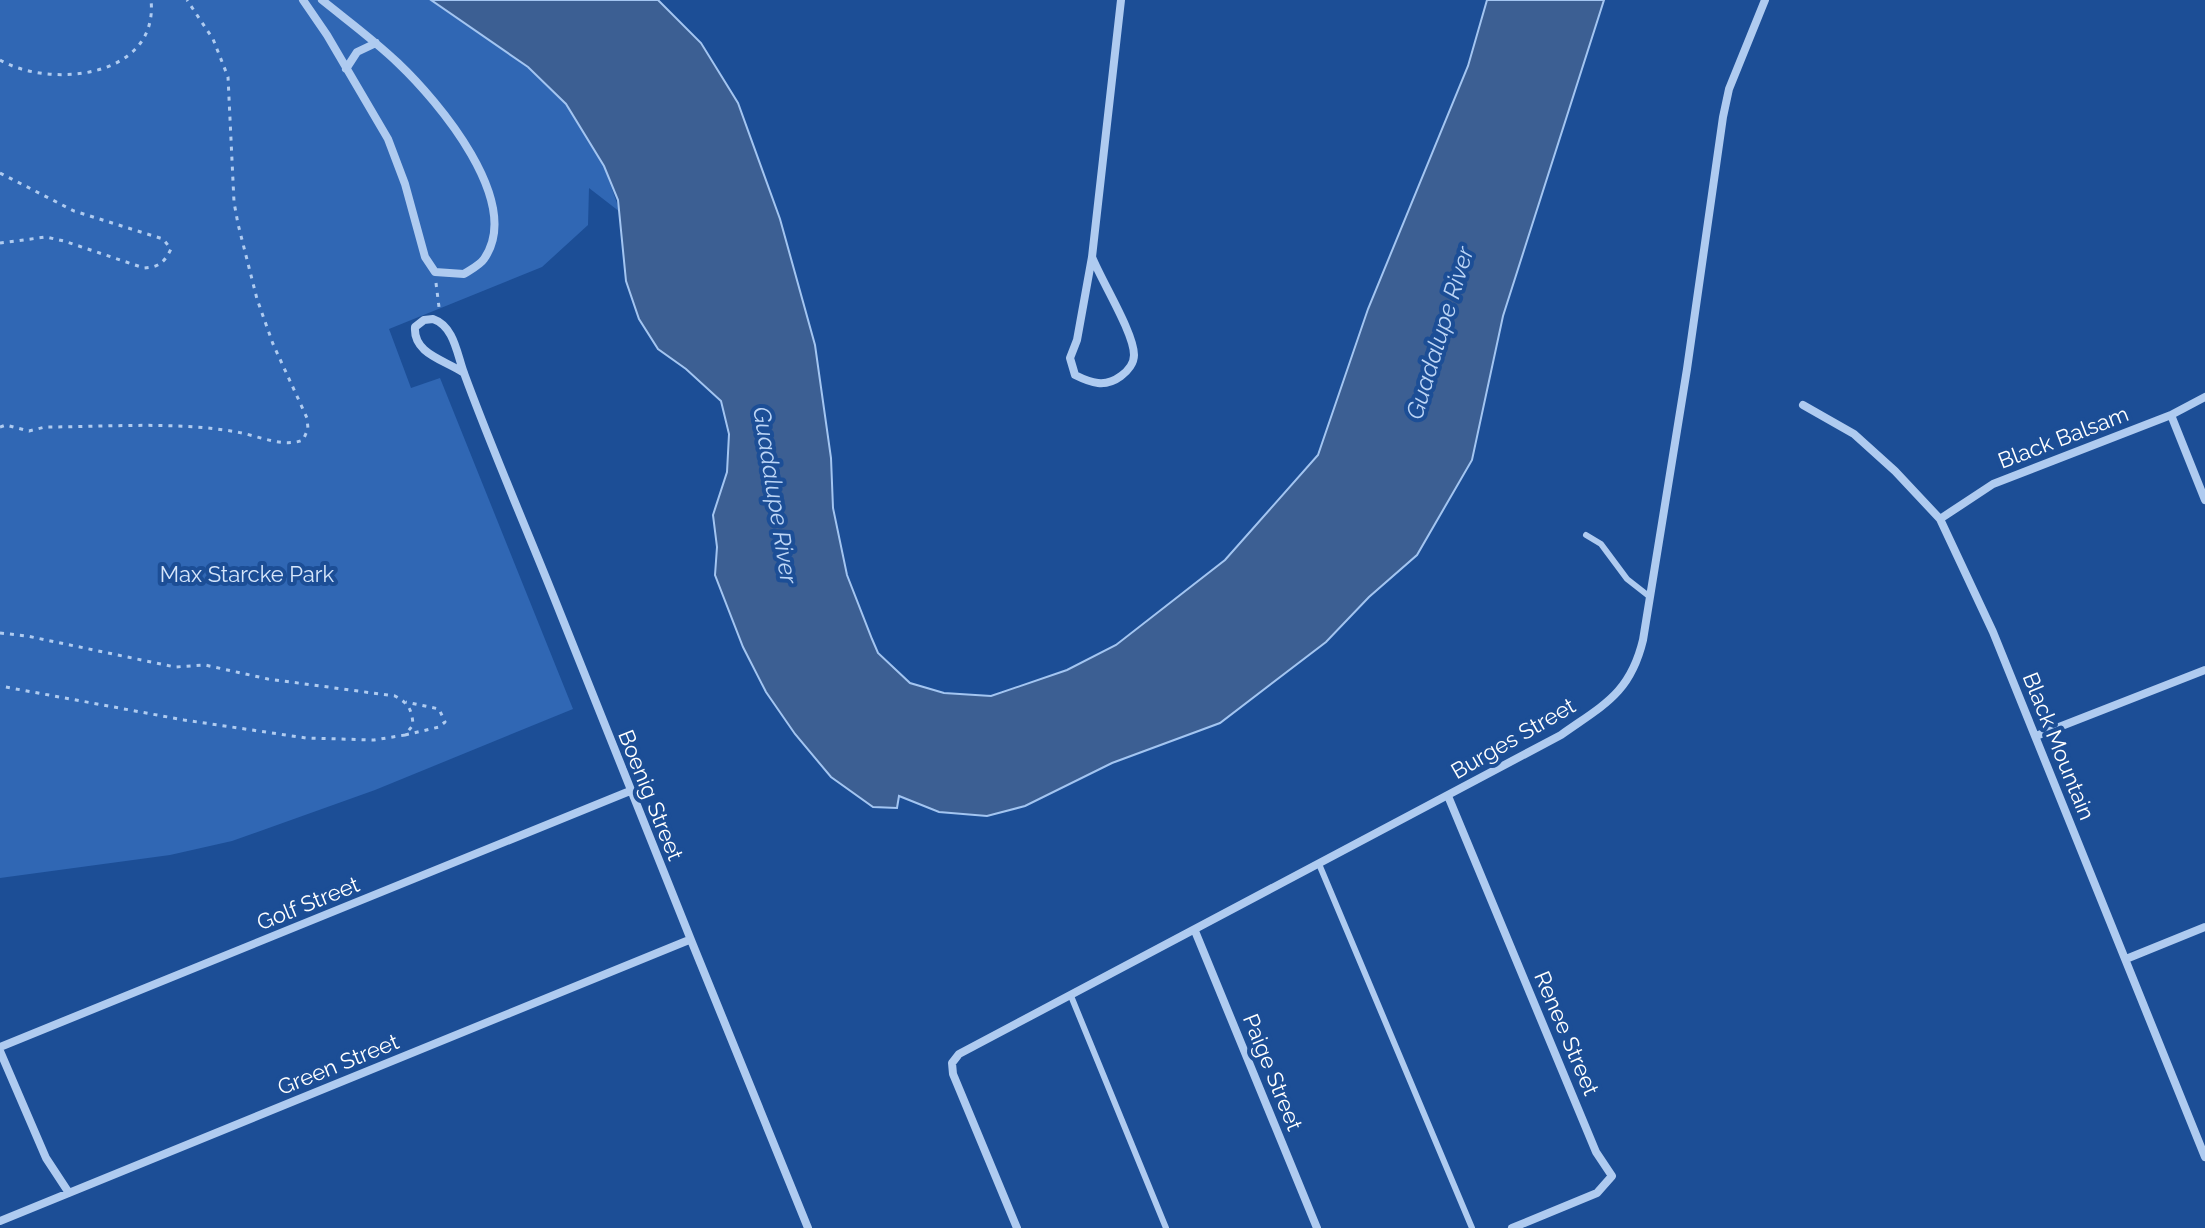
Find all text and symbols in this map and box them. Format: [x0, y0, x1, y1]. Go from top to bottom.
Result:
water label: Guadalupe River [1399, 242, 1480, 423]
street label: Black Balsam [1994, 400, 2132, 474]
water label: Guadalupe River [747, 404, 804, 586]
park label: Max Starcke Park [160, 561, 335, 587]
street label: Black Mountain [2018, 668, 2100, 824]
street label: Burges Street [1446, 692, 1580, 784]
street label: Boenig Street [613, 726, 689, 865]
street label: Golf Street [253, 870, 364, 935]
street label: Renee Street [1529, 967, 1605, 1099]
street label: Paige Street [1238, 1010, 1308, 1135]
street label: Green Street [274, 1028, 403, 1100]

